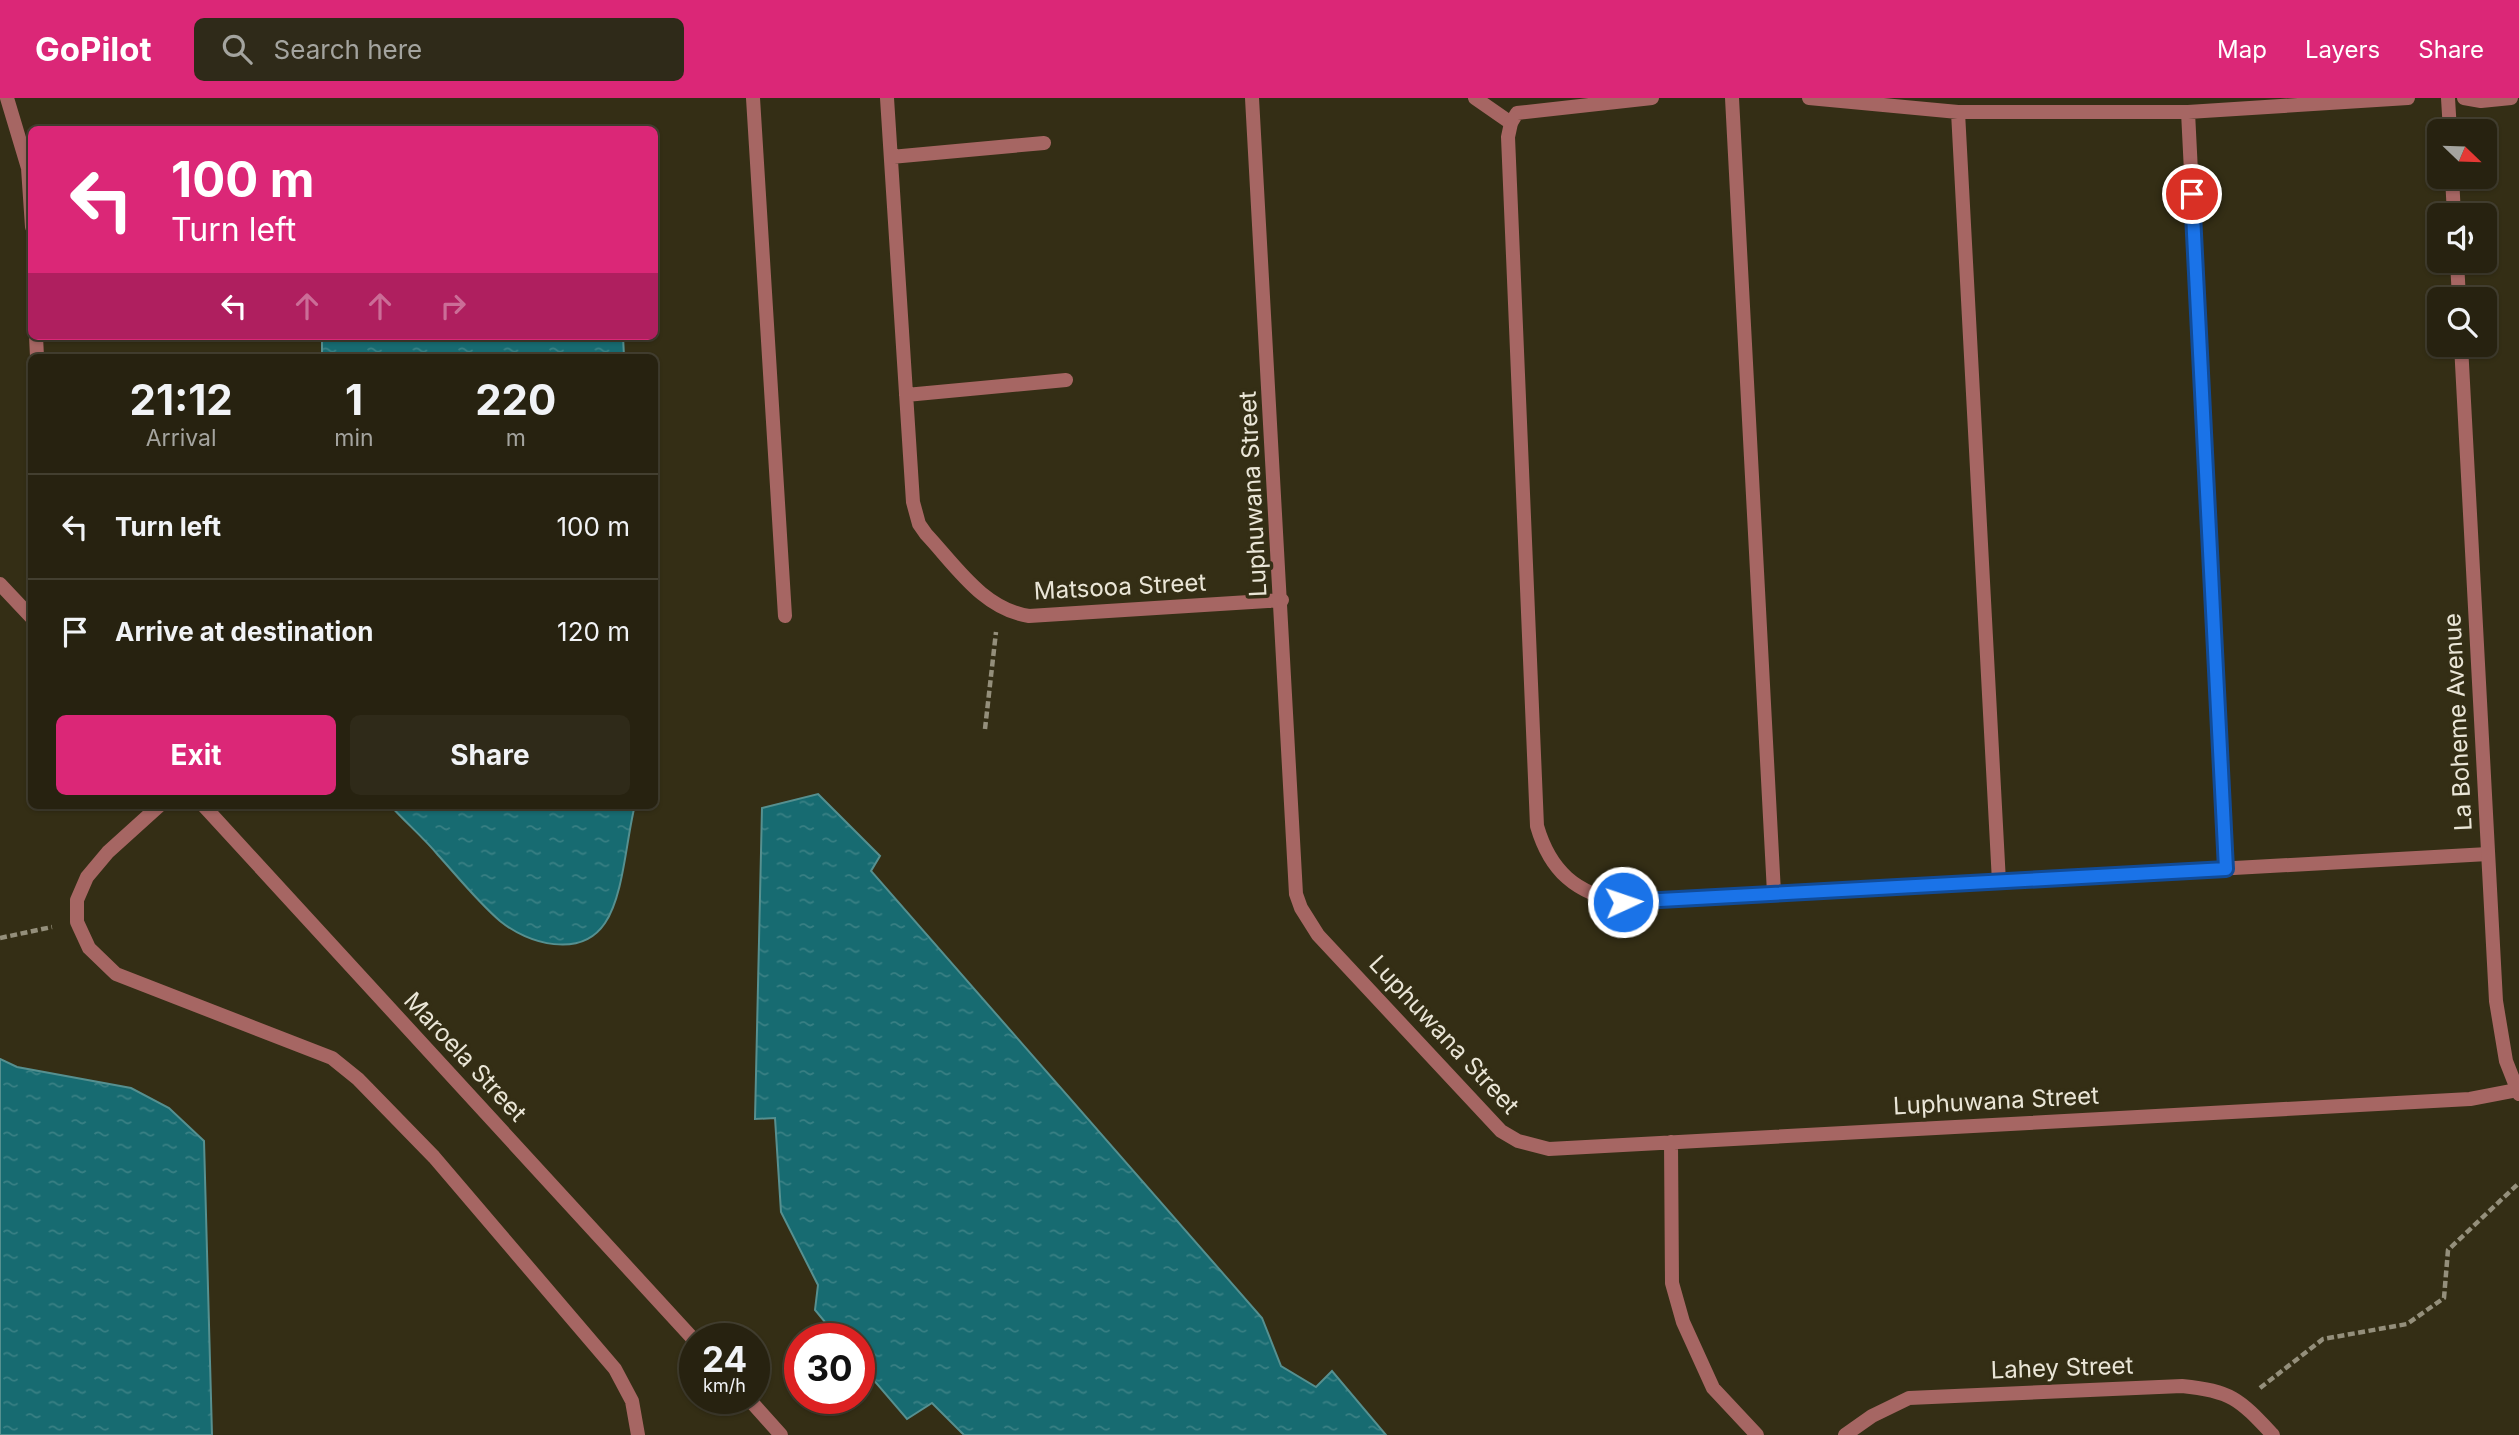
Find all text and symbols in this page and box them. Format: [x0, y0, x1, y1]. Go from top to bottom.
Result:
search box [194, 18, 684, 81]
text: GoPilot [35, 29, 152, 69]
icon: search [218, 30, 256, 68]
text: Search here [274, 34, 422, 65]
text: Map [2217, 35, 2267, 64]
text: Layers [2305, 35, 2380, 64]
text: Share [2418, 35, 2484, 64]
north arrow [2427, 119, 2497, 189]
map controls [2427, 119, 2497, 357]
text: 100 m [171, 150, 315, 209]
icon: left [56, 154, 147, 245]
pin [2162, 164, 2222, 224]
icon: arrive [2173, 175, 2211, 213]
button: sound [2427, 203, 2497, 273]
text: Turn left [171, 210, 296, 249]
icon: left [215, 287, 253, 325]
icon: ahead [288, 287, 326, 325]
icon: ahead [361, 287, 399, 325]
icon: right [434, 287, 472, 325]
button: search [2427, 287, 2497, 357]
text: 21:12 [130, 374, 233, 425]
text: 1 [345, 374, 363, 425]
text: 220 [475, 374, 556, 425]
street label: Luphuwana Street [1233, 390, 1272, 598]
text: Arrival [146, 424, 217, 452]
text: min [334, 424, 374, 452]
text: m [506, 424, 526, 452]
icon: left [56, 508, 94, 546]
text: Turn left [115, 511, 221, 542]
text: 100 m [557, 511, 630, 542]
street label: Matsooa Street [1033, 568, 1207, 605]
street label: La Boheme Avenue [2437, 612, 2478, 832]
icon: arrive [56, 613, 94, 651]
text: Arrive at destination [115, 616, 374, 647]
text: 120 m [557, 616, 630, 647]
button: Exit [56, 715, 336, 795]
button: Share [350, 715, 630, 795]
position arrow [1586, 865, 1660, 939]
street label: Luphuwana Street [1363, 949, 1525, 1120]
street label: Maroela Street [398, 986, 533, 1127]
street label: Luphuwana Street [1892, 1081, 2100, 1120]
speed limit sign: 30 [784, 1323, 875, 1414]
text: 24 [702, 1338, 747, 1380]
street label: Lahey Street [1990, 1351, 2134, 1384]
text: km/h [703, 1375, 746, 1396]

